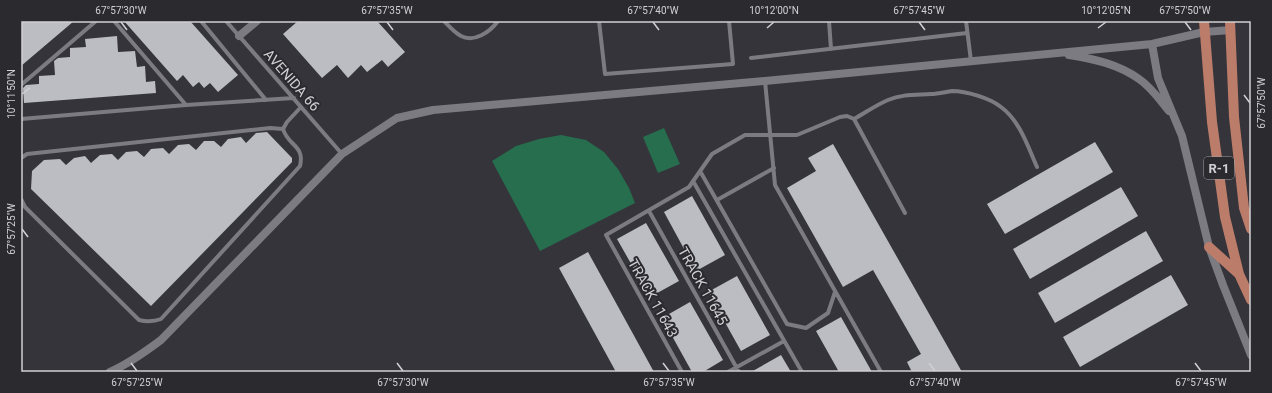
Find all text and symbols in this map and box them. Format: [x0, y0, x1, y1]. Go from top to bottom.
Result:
text: 67°57'30"W [95, 5, 147, 16]
text: 67°57'35"W [361, 5, 413, 16]
text: 67°57'40"W [627, 5, 679, 16]
text: 10°12'00"N [749, 5, 799, 16]
text: 67°57'45"W [893, 5, 945, 16]
text: 10°12'05"N [1081, 5, 1131, 16]
text: 67°57'50"W [1159, 5, 1211, 16]
street label: AVENIDA 66 [261, 46, 323, 114]
text: 10°11'50"N [6, 69, 17, 119]
text: 67°57'50"W [1256, 77, 1267, 129]
road number: R-1 [1204, 157, 1234, 179]
text: 67°57'25"W [6, 203, 17, 255]
street label: TRACK 11645 [675, 244, 731, 328]
street label: TRACK 11643 [625, 256, 681, 340]
text: 67°57'25"W [111, 377, 163, 388]
text: 67°57'30"W [377, 377, 429, 388]
text: 67°57'35"W [643, 377, 695, 388]
text: 67°57'40"W [909, 377, 961, 388]
text: 67°57'45"W [1175, 377, 1227, 388]

